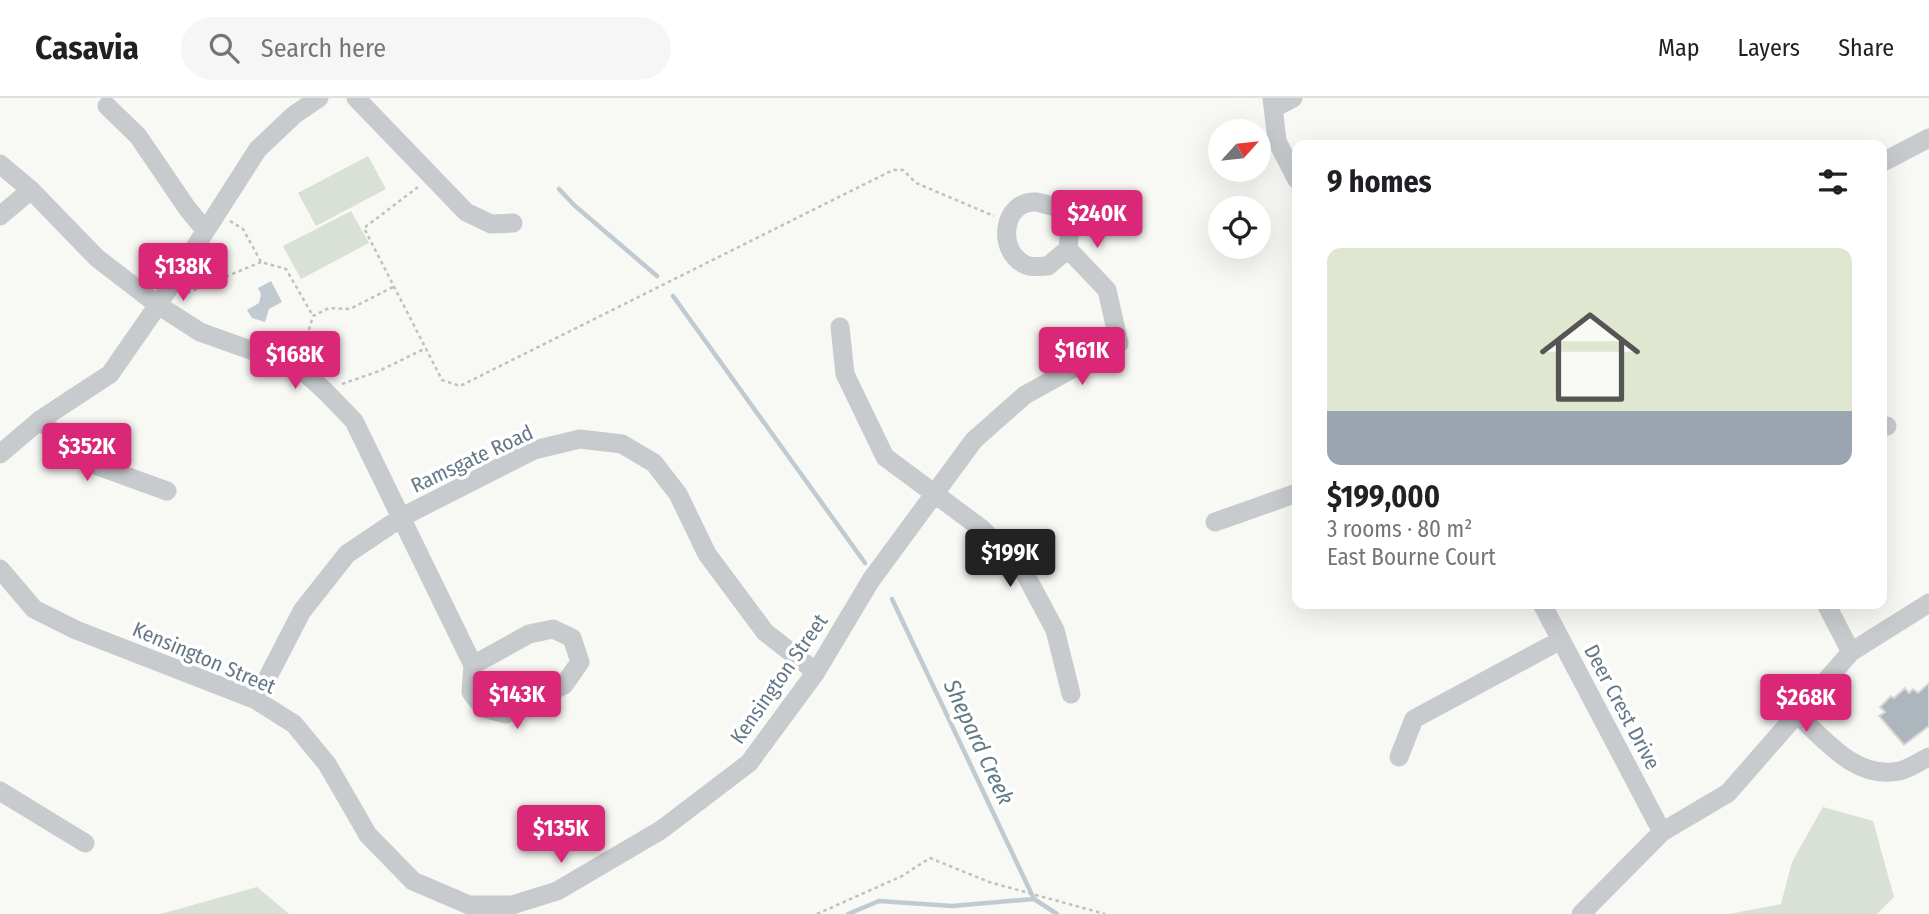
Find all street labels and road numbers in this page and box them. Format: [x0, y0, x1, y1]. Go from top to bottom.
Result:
street label: Ramsgate Road [407, 419, 537, 499]
street label: Kensington Street [725, 609, 834, 749]
street label: Kensington Street [129, 616, 279, 700]
street label: Deer Crest Drive [1578, 640, 1666, 774]

